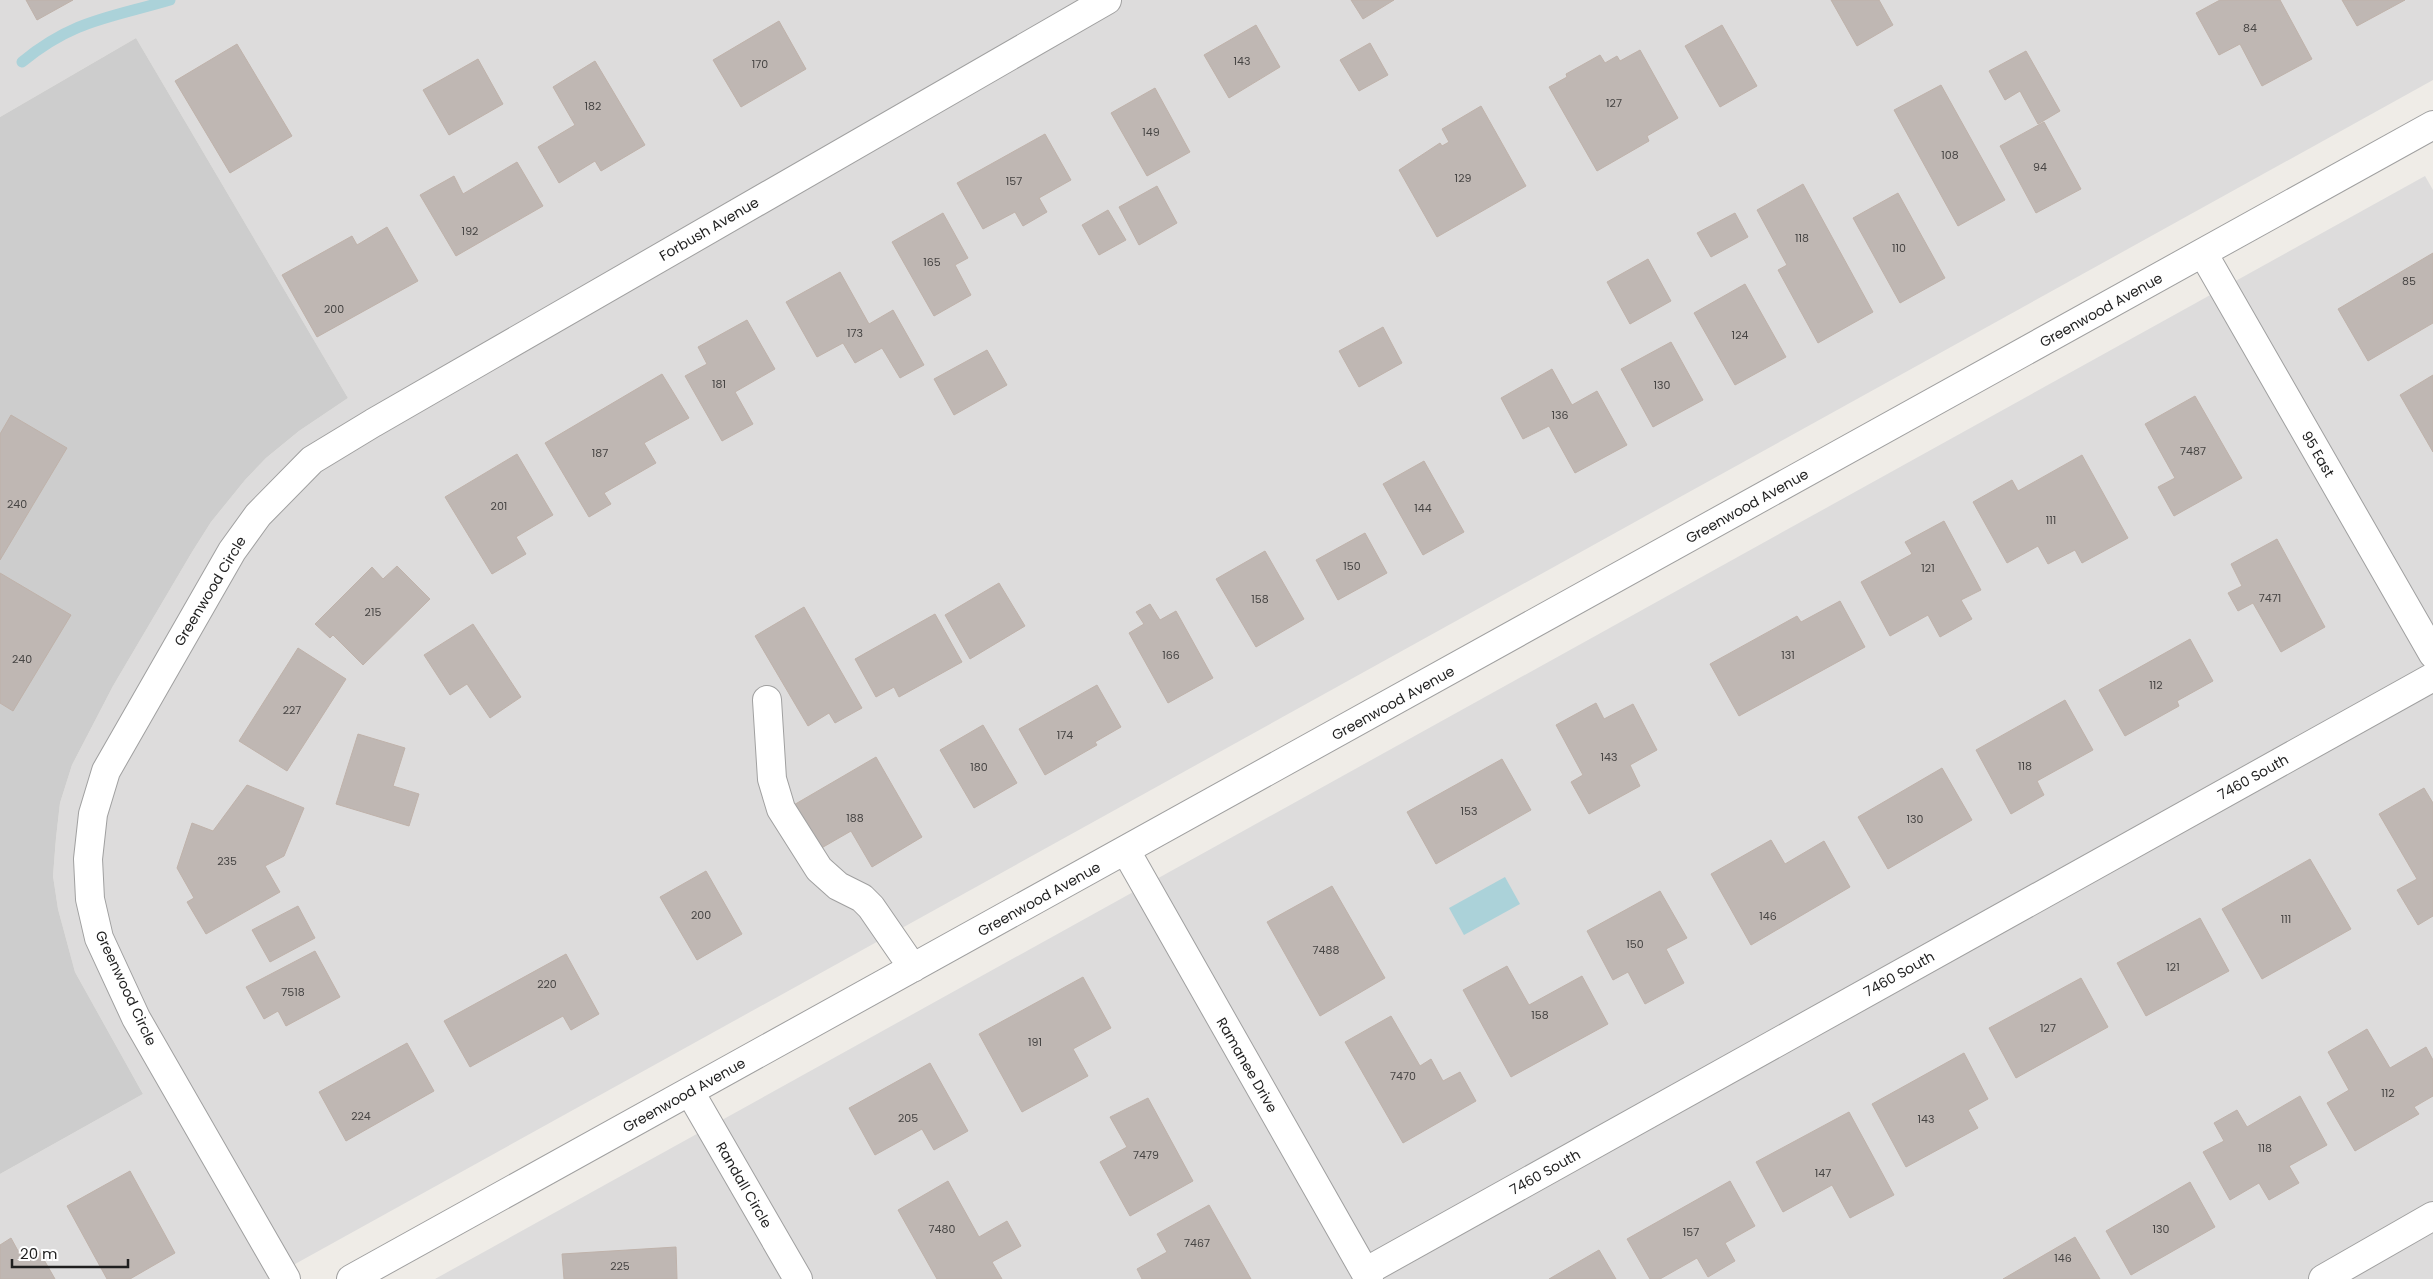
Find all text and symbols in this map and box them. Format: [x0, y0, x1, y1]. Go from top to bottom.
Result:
house number: 84 [2243, 20, 2257, 36]
house number: 143 [1234, 53, 1250, 69]
house number: 170 [752, 56, 768, 72]
house number: 127 [1606, 95, 1622, 111]
house number: 182 [585, 98, 601, 114]
house number: 149 [1142, 124, 1160, 140]
house number: 108 [1941, 147, 1959, 163]
house number: 94 [2033, 159, 2047, 175]
house number: 129 [1455, 170, 1471, 186]
house number: 157 [1006, 173, 1022, 189]
street label: Forbush Avenue [655, 192, 763, 266]
house number: 192 [462, 223, 478, 239]
house number: 118 [1795, 230, 1809, 246]
house number: 110 [1892, 240, 1906, 256]
house number: 165 [923, 254, 941, 270]
street label: Greenwood Avenue [2036, 268, 2166, 352]
house number: 85 [2402, 273, 2416, 289]
house number: 200 [324, 301, 344, 317]
house number: 173 [847, 325, 863, 341]
house number: 124 [1732, 327, 1748, 343]
house number: 181 [712, 376, 726, 392]
house number: 130 [1654, 377, 1671, 393]
house number: 136 [1552, 407, 1569, 423]
street label: 95 East [2297, 427, 2339, 481]
house number: 7487 [2180, 443, 2206, 459]
house number: 187 [592, 445, 608, 461]
street label: Greenwood Avenue [1682, 464, 1812, 548]
house number: 240 [7, 496, 27, 512]
house number: 201 [491, 498, 507, 514]
house number: 144 [1414, 500, 1432, 516]
house number: 111 [2046, 512, 2056, 528]
street label: Greenwood Circle [169, 532, 251, 650]
house number: 150 [1343, 558, 1361, 574]
house number: 121 [1921, 560, 1935, 576]
house number: 7471 [2259, 590, 2281, 606]
house number: 158 [1251, 591, 1269, 607]
house number: 215 [365, 604, 381, 620]
house number: 166 [1162, 647, 1180, 663]
house number: 131 [1781, 647, 1795, 663]
house number: 240 [12, 651, 32, 667]
street label: Greenwood Avenue [1328, 661, 1458, 745]
house number: 112 [2149, 677, 2163, 693]
house number: 227 [283, 702, 301, 718]
house number: 174 [1057, 727, 1073, 743]
house number: 143 [1601, 749, 1617, 765]
street label: 7460 South [2214, 749, 2292, 805]
house number: 118 [2018, 758, 2032, 774]
house number: 180 [970, 759, 988, 775]
house number: 153 [1461, 803, 1477, 819]
house number: 188 [846, 810, 864, 826]
house number: 130 [1907, 811, 1924, 827]
house number: 235 [217, 853, 237, 869]
street label: Greenwood Avenue [974, 857, 1104, 941]
house number: 200 [691, 907, 711, 923]
house number: 146 [1759, 908, 1777, 924]
house number: 111 [2281, 911, 2291, 927]
street label: Greenwood Circle [90, 927, 162, 1049]
house number: 150 [1626, 936, 1644, 952]
house number: 7488 [1313, 942, 1339, 958]
street label: 7460 South [1860, 946, 1938, 1002]
house number: 121 [2166, 959, 2180, 975]
house number: 220 [537, 976, 557, 992]
house number: 7518 [281, 984, 305, 1000]
house number: 158 [1531, 1007, 1549, 1023]
street label: Ramanee Drive [1212, 1014, 1283, 1117]
house number: 127 [2040, 1020, 2056, 1036]
house number: 191 [1028, 1034, 1042, 1050]
street label: Greenwood Avenue [619, 1053, 749, 1137]
house number: 7470 [1390, 1068, 1416, 1084]
house number: 112 [2381, 1085, 2395, 1101]
house number: 224 [351, 1108, 371, 1124]
house number: 205 [898, 1110, 918, 1126]
house number: 143 [1918, 1111, 1934, 1127]
street label: Randall Circle [711, 1138, 777, 1232]
house number: 118 [2258, 1140, 2272, 1156]
street label: 7460 South [1506, 1144, 1584, 1200]
house number: 7479 [1133, 1147, 1159, 1163]
house number: 147 [1815, 1165, 1831, 1181]
house number: 7480 [929, 1221, 955, 1237]
house number: 130 [2153, 1221, 2170, 1237]
house number: 157 [1683, 1224, 1699, 1240]
house number: 7467 [1184, 1235, 1210, 1251]
scale bar [12, 1236, 129, 1268]
text: 20 m [20, 1243, 58, 1264]
house number: 146 [2054, 1250, 2072, 1266]
house number: 225 [610, 1258, 630, 1274]

